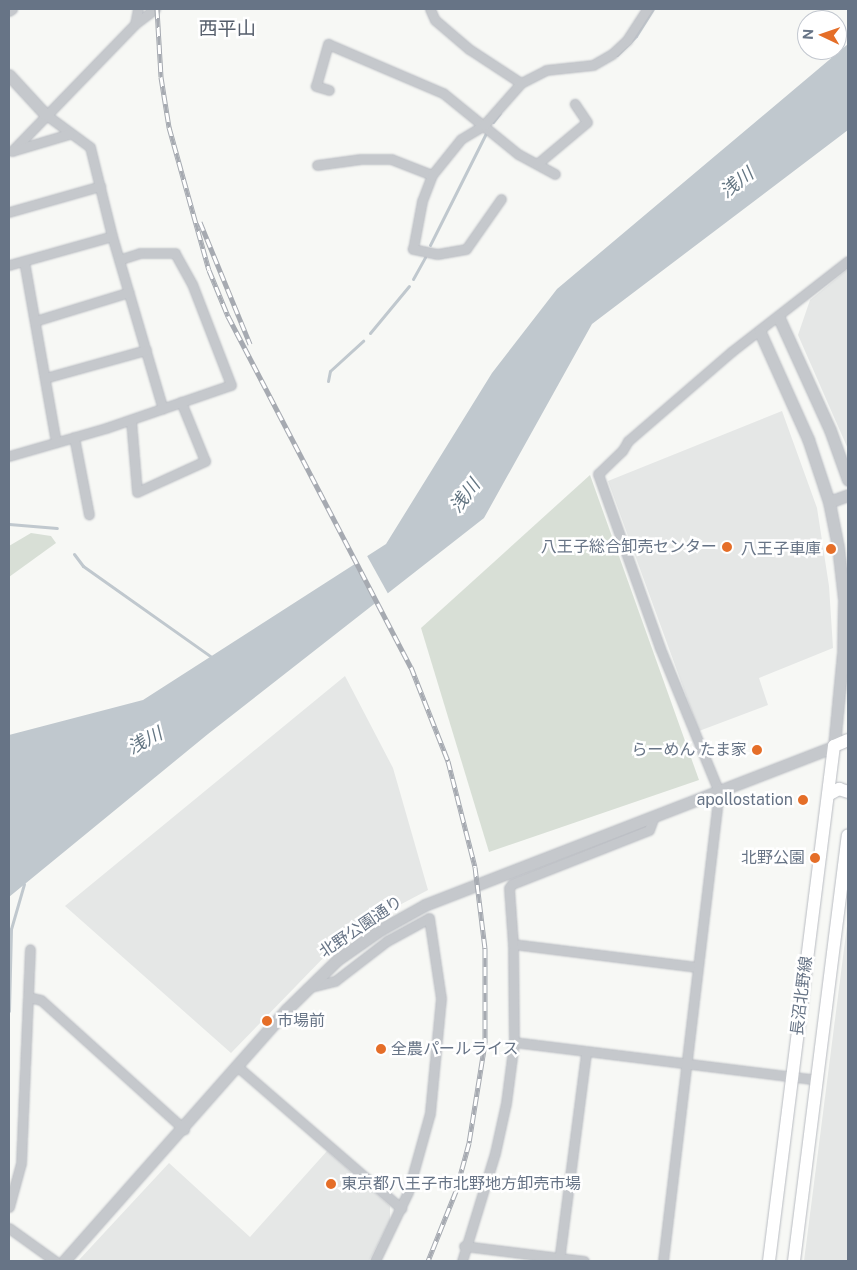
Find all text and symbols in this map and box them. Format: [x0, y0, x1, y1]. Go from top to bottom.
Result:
north arrow [797, 10, 847, 60]
district label: 西平山 [199, 18, 255, 40]
text: N [800, 28, 816, 40]
water label: 浅川 [716, 163, 758, 203]
water label: 浅川 [445, 475, 485, 517]
place label: 八王子総合卸売センター [541, 537, 717, 557]
place label: 八王子車庫 [741, 539, 821, 559]
marker: 八王子総合卸売センター [721, 541, 733, 553]
marker: 八王子車庫 [825, 543, 837, 555]
water label: 浅川 [124, 723, 166, 759]
place label: らーめん たま家 [631, 740, 747, 760]
marker: らーめん たま家 [751, 744, 763, 756]
place label: apollostation [696, 790, 793, 810]
marker: apollostation [797, 794, 809, 806]
place label: 北野公園 [741, 848, 805, 868]
marker: 北野公園 [809, 852, 821, 864]
street label: 北野公園通り [316, 892, 406, 962]
street label: 長沼北野線 [788, 955, 816, 1037]
place label: 市場前 [277, 1011, 325, 1031]
marker: 市場前 [261, 1015, 273, 1027]
place label: 全農パールライス [391, 1039, 519, 1059]
marker: 全農パールライス [375, 1043, 387, 1055]
place label: 東京都八王子市北野地方卸売市場 [341, 1174, 581, 1194]
marker: 東京都八王子市北野地方卸売市場 [325, 1178, 337, 1190]

